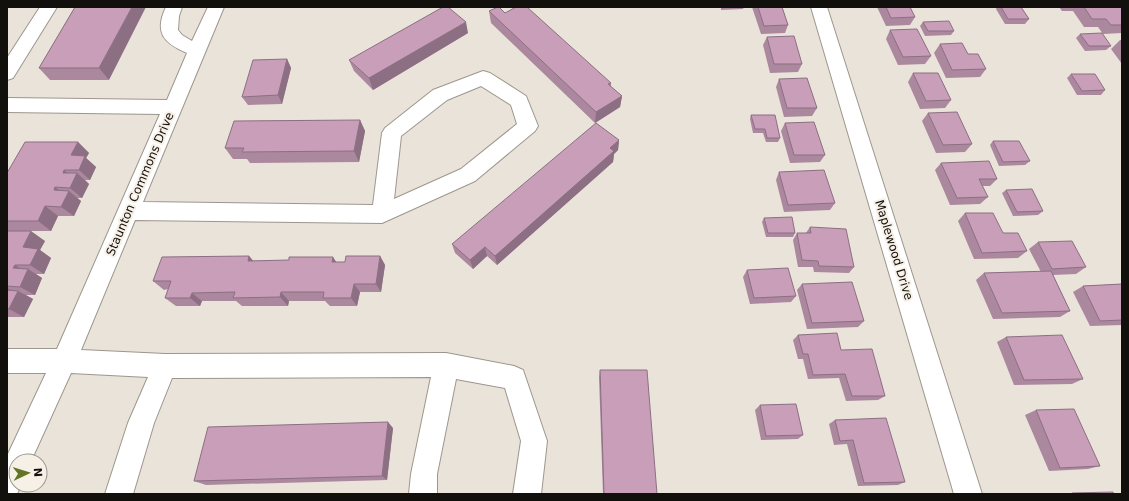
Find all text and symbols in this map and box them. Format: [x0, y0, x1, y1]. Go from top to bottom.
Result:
street label: Staunton Commons Drive [103, 110, 177, 258]
street label: Maplewood Drive [872, 198, 916, 302]
north arrow [8, 453, 48, 493]
text: N [31, 467, 44, 477]

